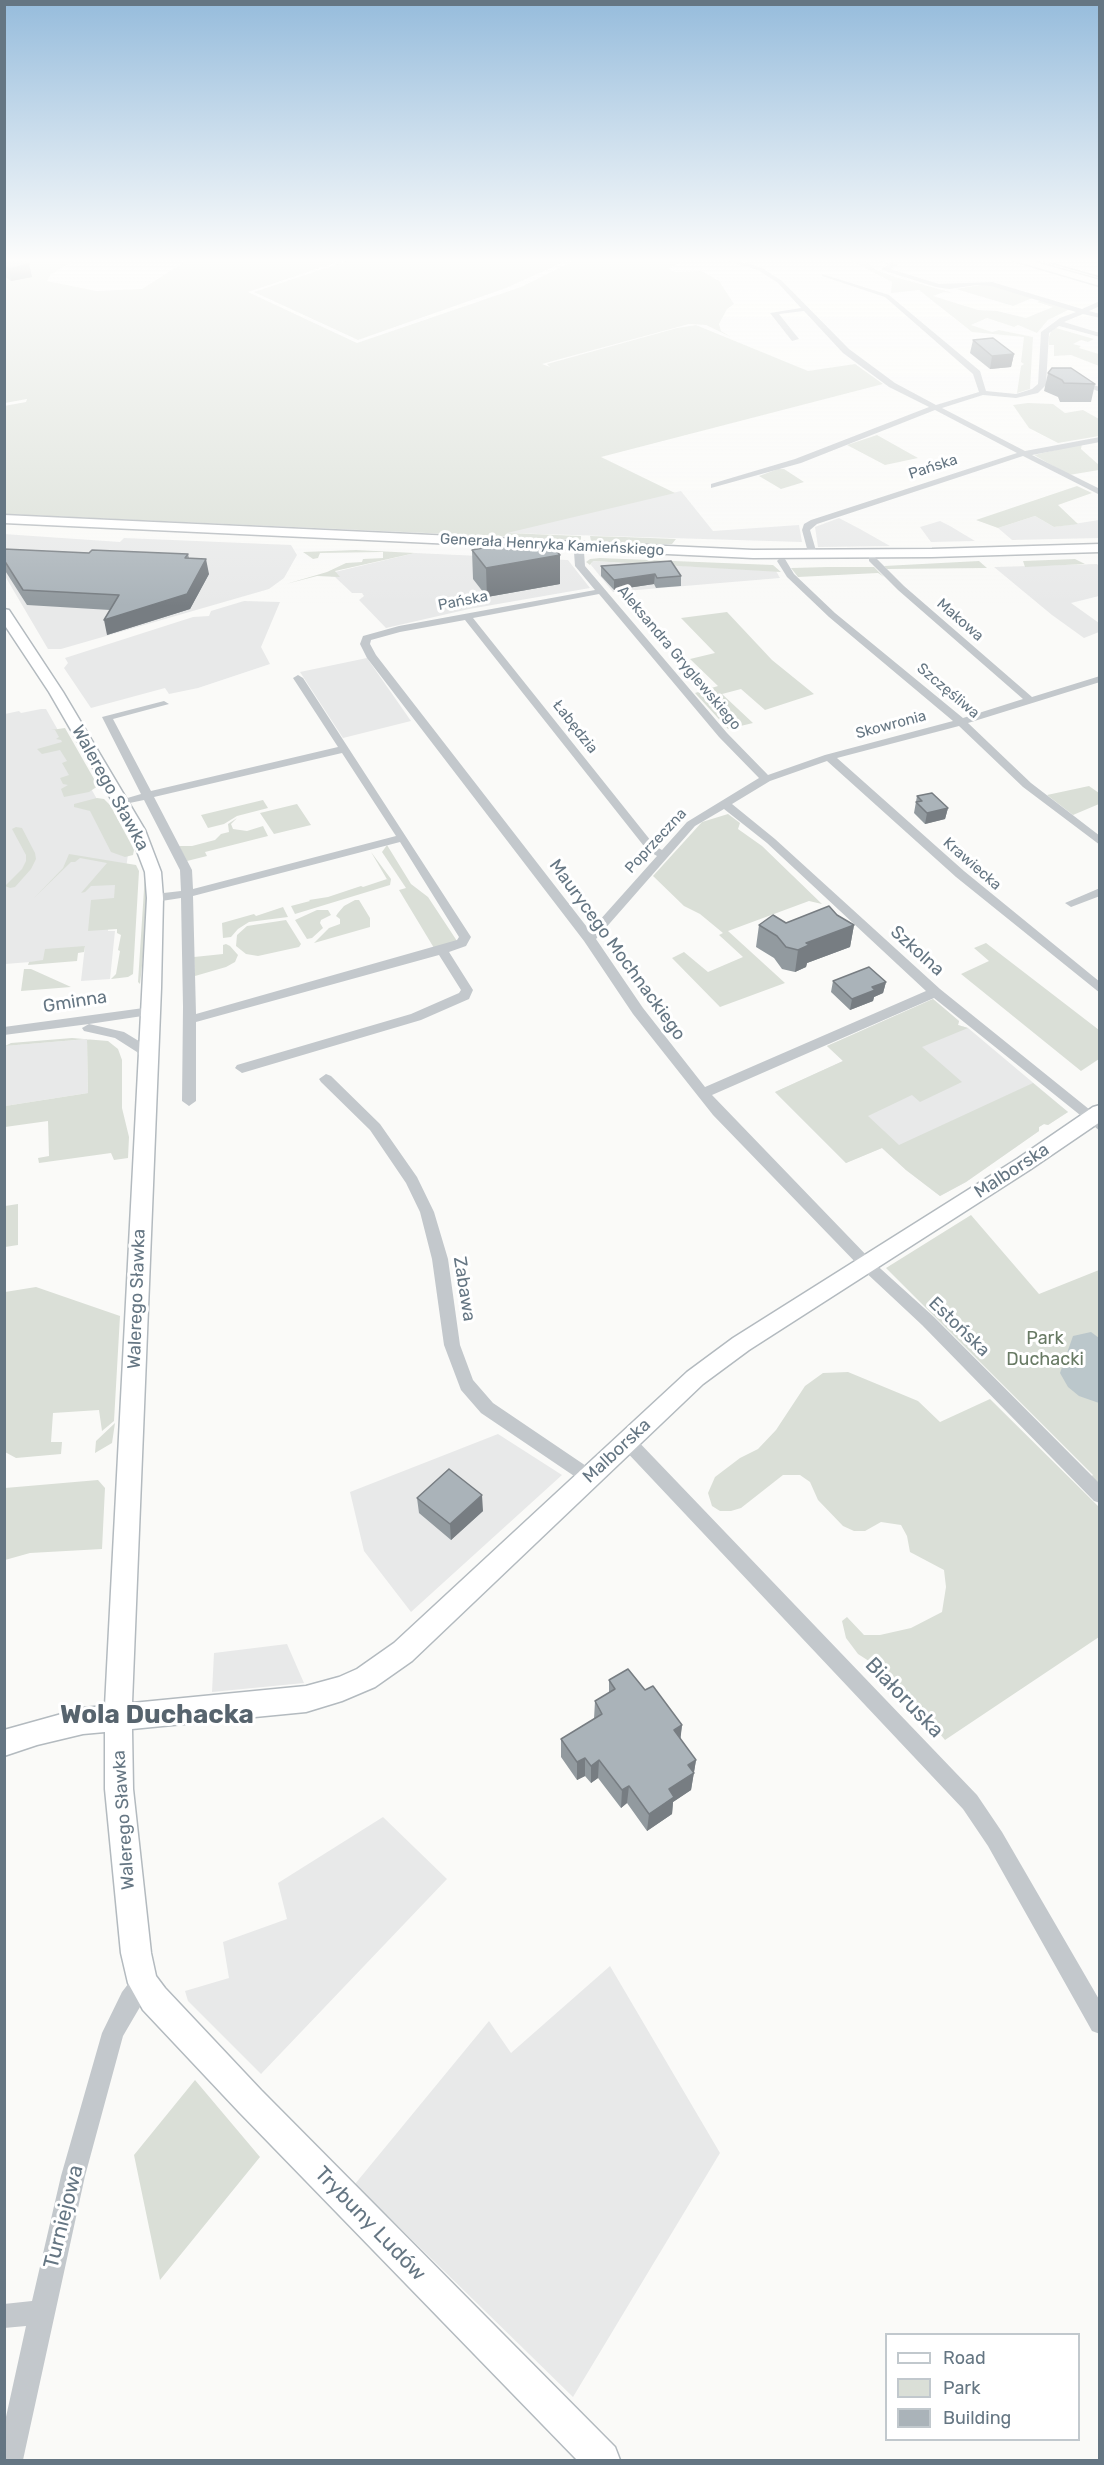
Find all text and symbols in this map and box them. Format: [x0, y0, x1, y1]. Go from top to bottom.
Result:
street label: Pańska [906, 451, 960, 483]
street label: Generała Henryka Kamieńskiego [439, 530, 665, 560]
street label: Aleksandra Gryglewskiego [613, 582, 745, 734]
street label: Pańska [437, 587, 489, 615]
street label: Makowa [933, 595, 987, 645]
street label: Szczęśliwa [913, 660, 983, 722]
street label: Łabędzia [549, 697, 601, 757]
street label: Skowronia [854, 707, 928, 743]
street label: Walerego Sławka [67, 721, 153, 855]
street label: Poprzeczna [621, 805, 691, 877]
street label: Krawiecka [939, 834, 1005, 894]
street label: Maurycego Mochnackiego [544, 855, 690, 1045]
street label: Szkolna [886, 921, 948, 981]
street label: Gminna [42, 986, 108, 1018]
street label: Malborska [971, 1139, 1053, 1203]
street label: Walerego Sławka [124, 1229, 150, 1369]
street label: Zabawa [448, 1255, 480, 1323]
street label: Estońska [924, 1293, 994, 1361]
park label: Park Duchacki [1006, 1328, 1084, 1370]
street label: Malborska [579, 1414, 655, 1488]
street label: Białoruska [859, 1653, 949, 1743]
district label: Wola Duchacka [60, 1699, 254, 1731]
street label: Walerego Sławka [108, 1749, 140, 1891]
street label: Trybuny Ludów [309, 2161, 431, 2287]
street label: Turniejowa [39, 2163, 89, 2271]
legend [885, 2333, 1080, 2441]
text: Road [943, 2347, 986, 2369]
text: Park [943, 2377, 980, 2399]
text: Building [943, 2407, 1011, 2429]

